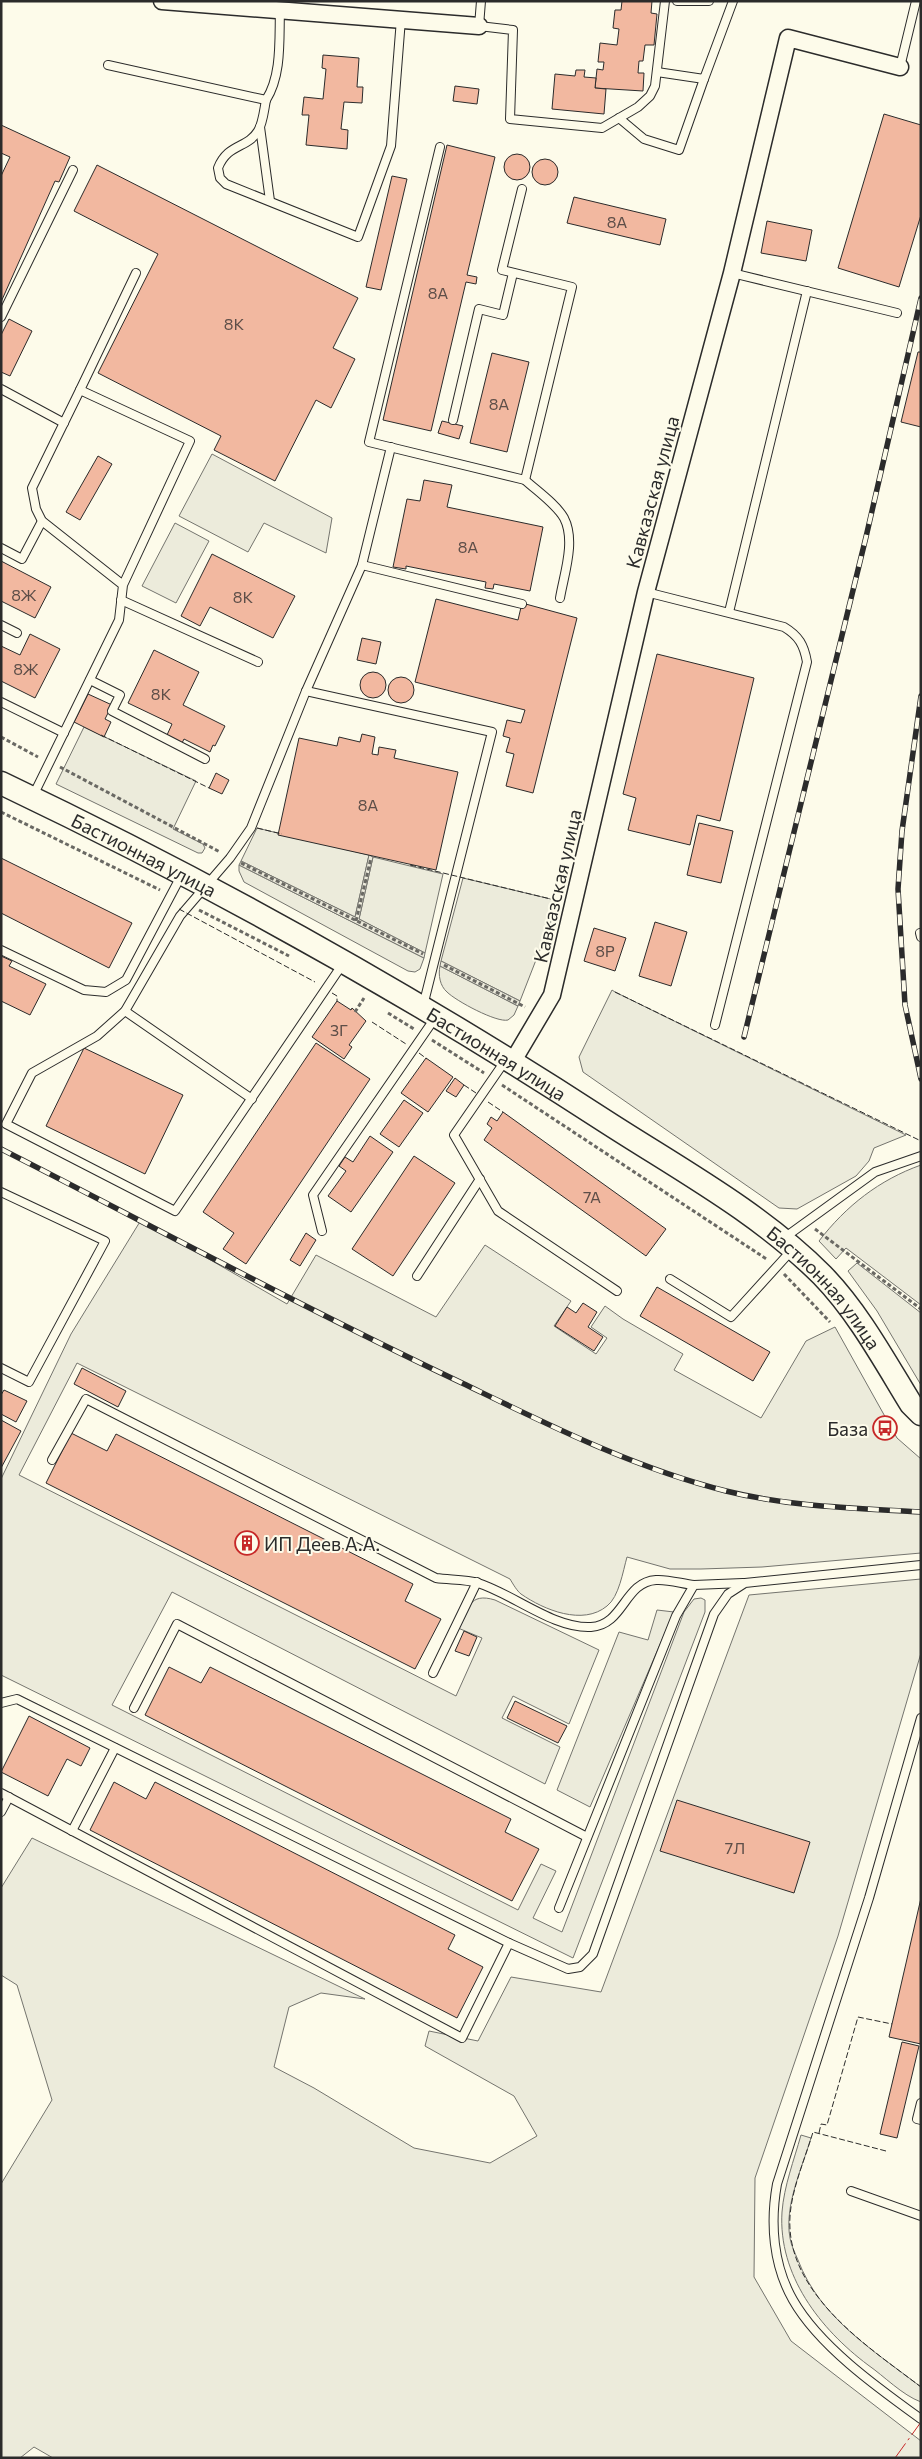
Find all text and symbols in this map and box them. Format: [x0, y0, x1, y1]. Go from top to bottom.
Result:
house number: 8А [607, 212, 627, 231]
house number: 8А [428, 283, 448, 302]
house number: 8К [224, 314, 244, 333]
house number: 8А [489, 394, 509, 413]
street label: Кавказская улица [621, 413, 683, 571]
house number: 8А [458, 537, 478, 556]
house number: 8Ж [11, 585, 37, 604]
house number: 8К [233, 587, 253, 606]
house number: 8Ж [13, 659, 39, 678]
house number: 8К [151, 684, 171, 703]
house number: 8А [358, 795, 378, 814]
street label: Кавказская улица [528, 807, 586, 965]
street label: Бастионная улица [68, 808, 221, 901]
house number: 8Р [595, 941, 615, 960]
street label: Бастионная улица [423, 1002, 571, 1105]
house number: 3Г [330, 1020, 348, 1039]
house number: 7А [583, 1187, 601, 1206]
street label: Бастионная улица [763, 1221, 886, 1353]
bus stop icon: База [872, 1415, 898, 1441]
place label: База [827, 1417, 868, 1440]
building icon: ИП Деев А.А. [234, 1530, 260, 1556]
place label: ИП Деев А.А. [264, 1532, 380, 1555]
house number: 7Л [725, 1838, 745, 1857]

